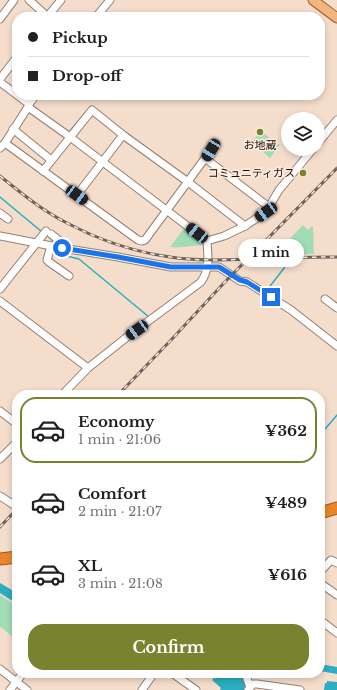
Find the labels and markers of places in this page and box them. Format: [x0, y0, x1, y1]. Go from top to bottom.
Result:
marker: お地蔵 [255, 127, 265, 137]
place label: お地蔵 [244, 138, 277, 152]
place label: コミュニティガス [208, 166, 295, 180]
marker: コミュニティガス [298, 168, 308, 178]

